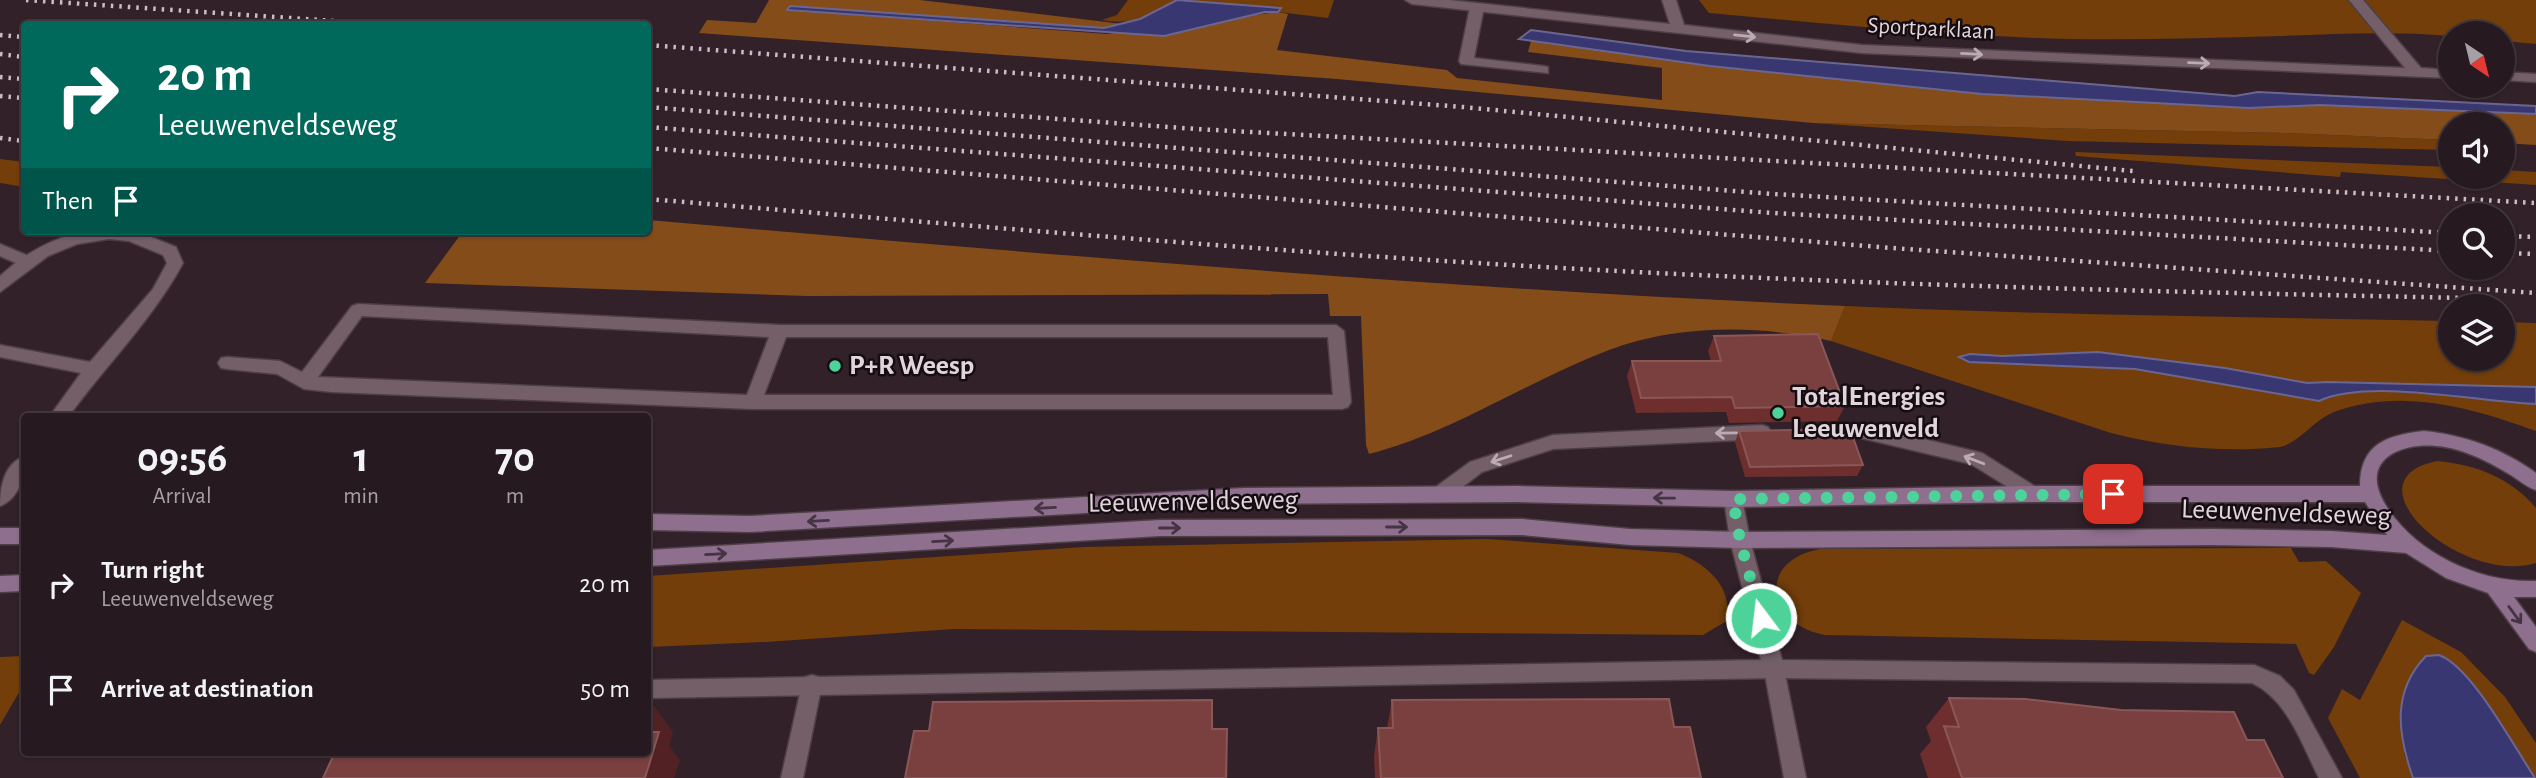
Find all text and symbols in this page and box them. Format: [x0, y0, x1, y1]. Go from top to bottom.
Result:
street label: Sportparklaan [1867, 14, 1995, 44]
north arrow [2438, 21, 2515, 98]
map controls [2438, 21, 2515, 371]
one-way arrow [1733, 29, 1756, 42]
one-way arrow [1960, 47, 1983, 60]
icon: right [42, 49, 133, 140]
text: 20 m [157, 51, 253, 100]
one-way arrow [2188, 57, 2211, 70]
text: Leeuwenveldseweg [157, 109, 397, 141]
button: sound [2438, 112, 2515, 189]
icon: arrive [107, 182, 145, 220]
text: Then [42, 188, 93, 214]
button: search [2438, 203, 2515, 280]
button: layers [2438, 294, 2515, 371]
place label: P+R Weesp [849, 352, 974, 380]
marker: P+R Weesp [827, 358, 843, 374]
place label: TotalEnergies Leeuwenveld [1792, 383, 1945, 443]
marker: TotalEnergies Leeuwenveld [1770, 405, 1786, 421]
one-way arrow [1714, 426, 1737, 439]
text: 09:56 [137, 437, 227, 479]
text: 1 [354, 437, 369, 479]
text: 70 [495, 437, 535, 479]
one-way arrow [1964, 452, 1985, 465]
one-way arrow [1490, 453, 1512, 466]
pin [2083, 464, 2143, 524]
icon: arrive [2094, 475, 2132, 513]
text: Arrival [153, 485, 212, 508]
text: min [343, 485, 379, 508]
text: m [506, 485, 524, 508]
street label: Leeuwenveldseweg [1088, 486, 1299, 518]
one-way arrow [1653, 491, 1676, 505]
street label: Leeuwenveldseweg [2181, 495, 2392, 531]
one-way arrow [1034, 501, 1057, 514]
one-way arrow [807, 514, 830, 527]
one-way arrow [1386, 520, 1409, 534]
one-way arrow [1158, 521, 1181, 535]
one-way arrow [931, 534, 954, 547]
one-way arrow [704, 548, 727, 561]
text: Turn right [101, 557, 204, 583]
icon: right [42, 566, 80, 604]
text: 20 m [579, 571, 630, 597]
position arrow [1724, 581, 1798, 655]
text: Leeuwenveldseweg [101, 588, 274, 611]
one-way arrow [2508, 605, 2523, 624]
icon: arrive [42, 671, 80, 709]
text: Arrive at destination [101, 676, 314, 702]
text: 50 m [580, 676, 630, 702]

